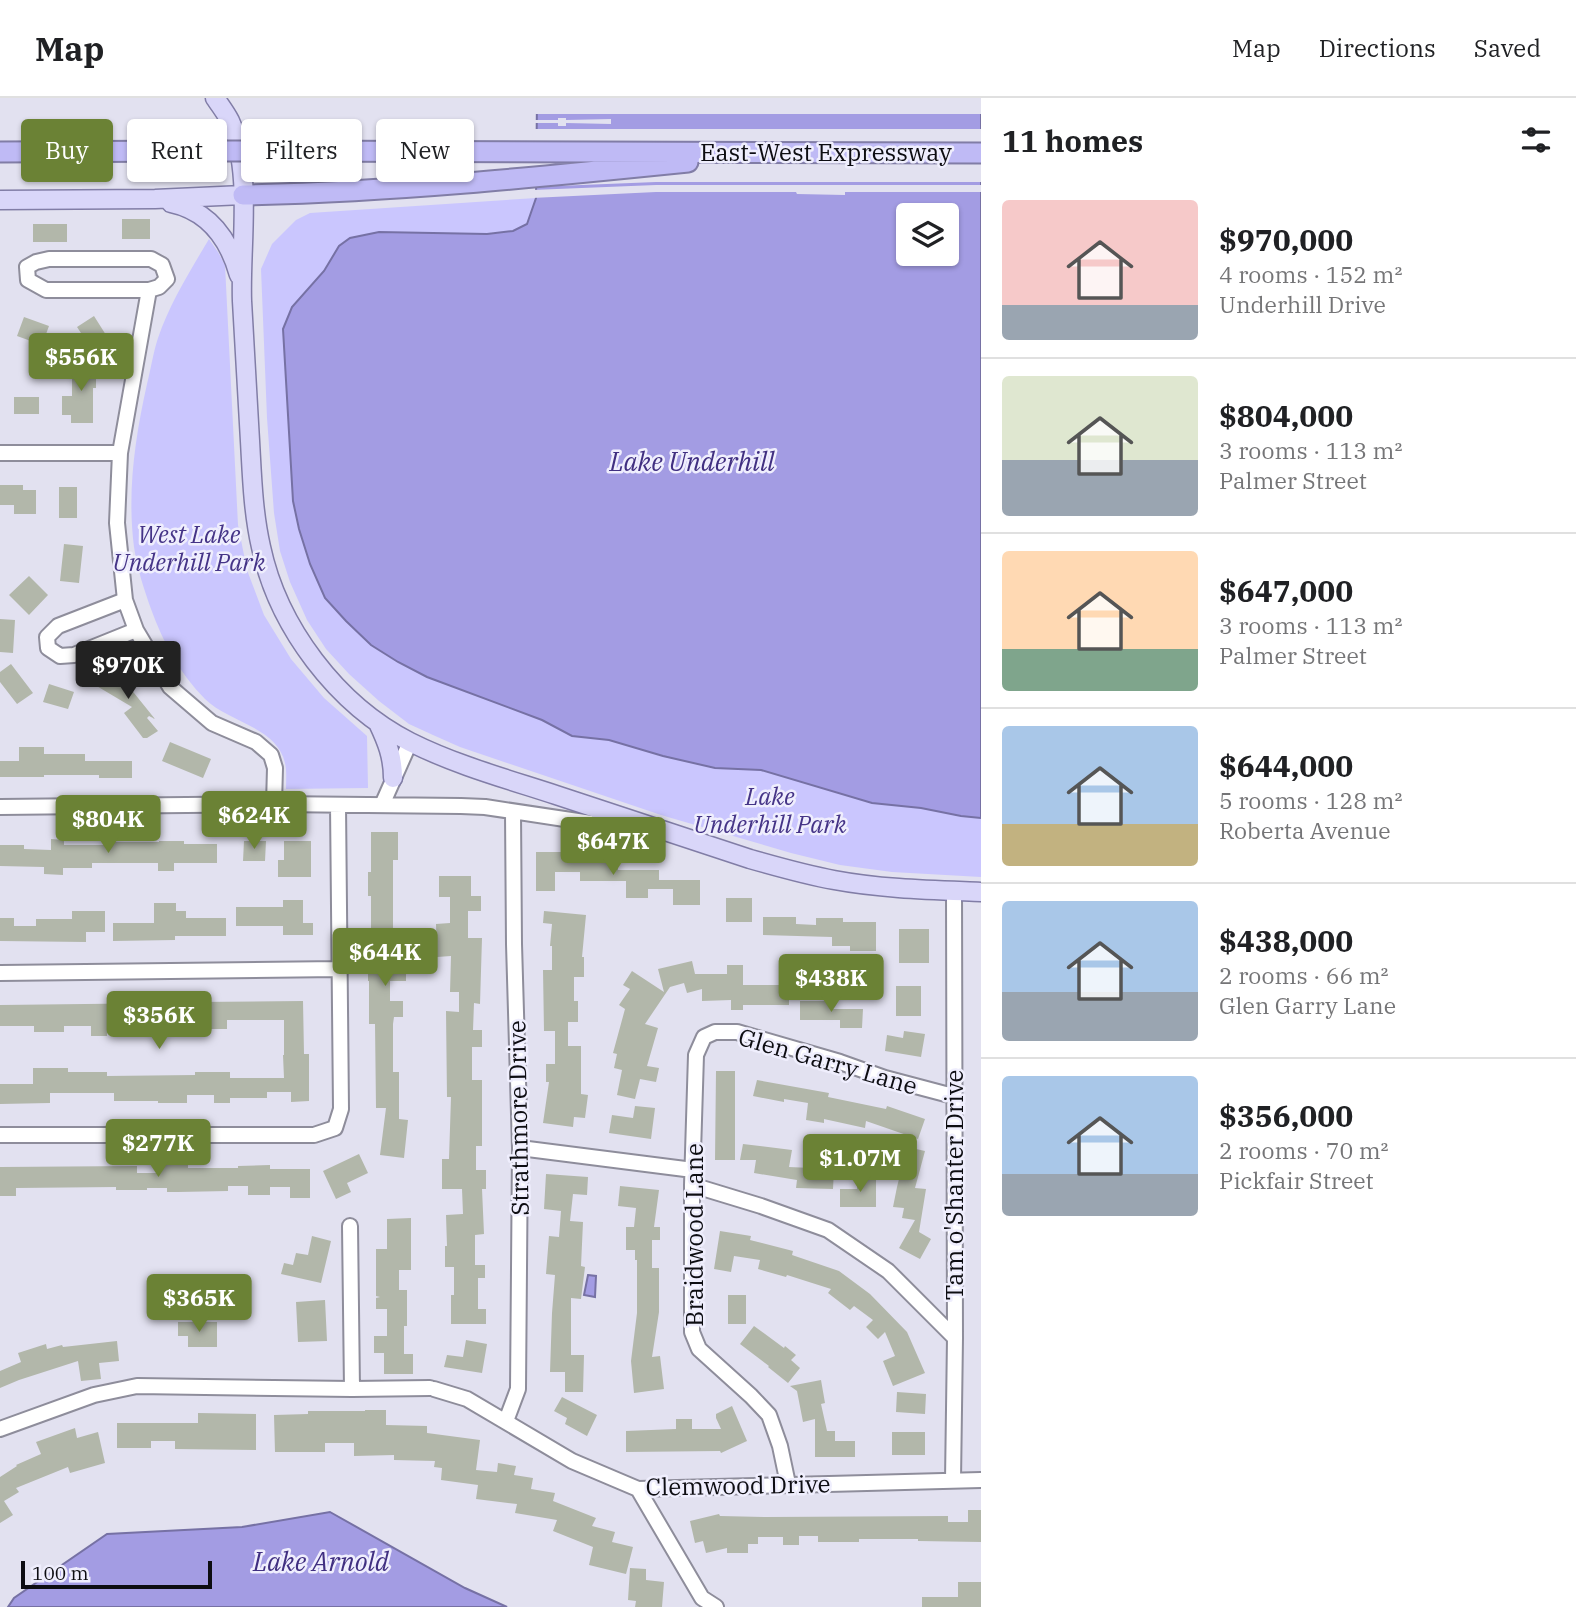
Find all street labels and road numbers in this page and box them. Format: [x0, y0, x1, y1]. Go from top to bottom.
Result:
street label: East-West Expressway [700, 136, 952, 168]
street label: Strathmore Drive [500, 1020, 536, 1216]
street label: Glen Garry Lane [735, 1020, 921, 1102]
street label: Tam o'Shanter Drive [938, 1070, 970, 1300]
street label: Braidwood Lane [678, 1143, 710, 1327]
street label: Clemwood Drive [645, 1467, 831, 1503]

